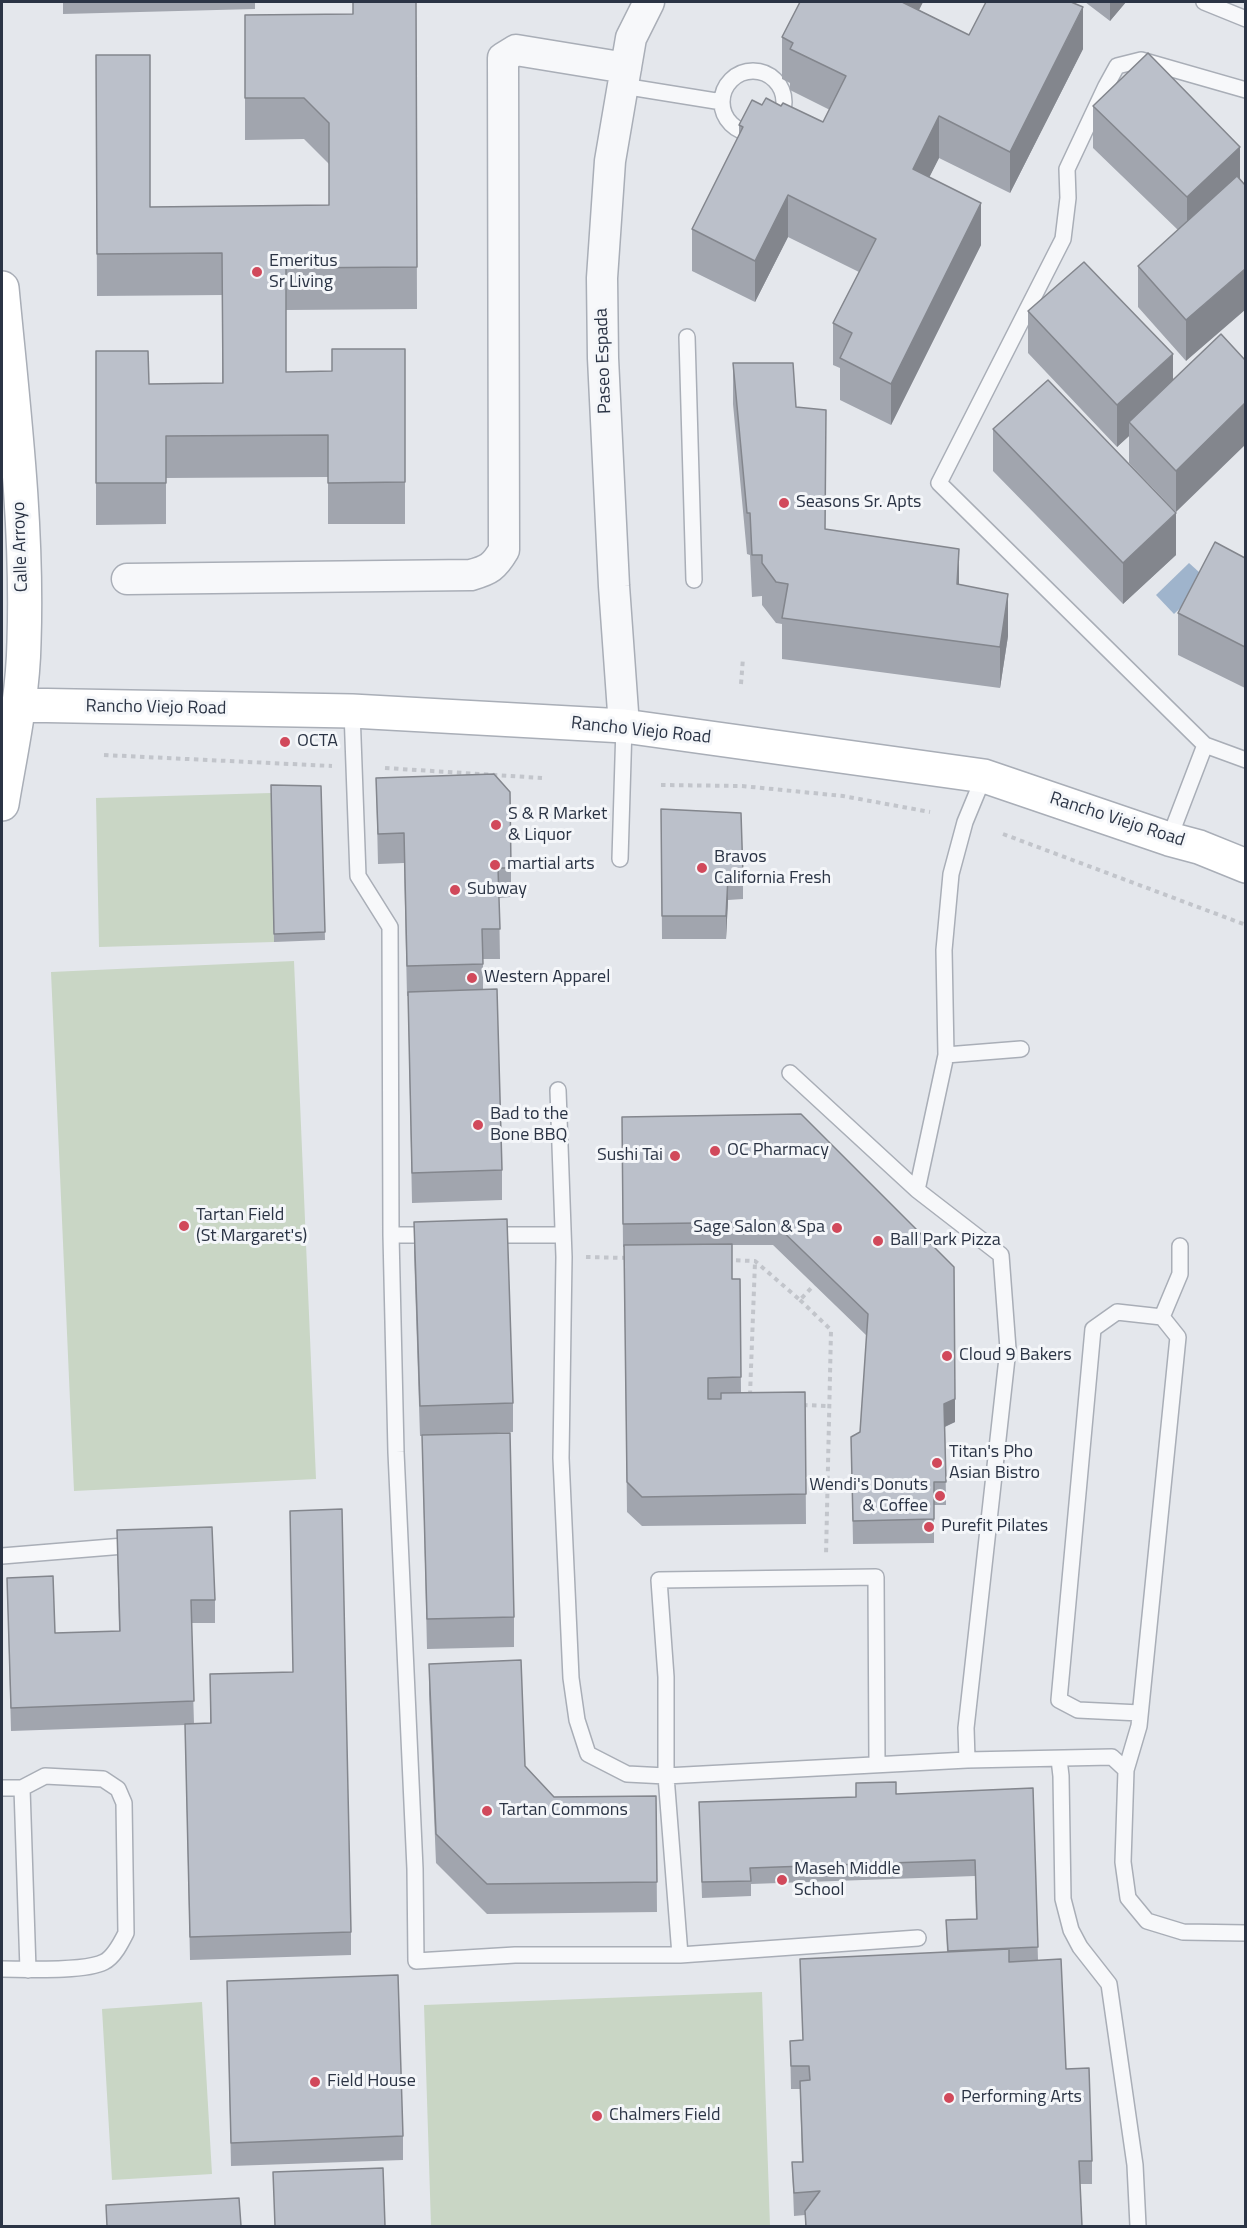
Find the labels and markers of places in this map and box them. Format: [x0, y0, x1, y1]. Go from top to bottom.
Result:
place label: Emeritus Sr Living [269, 251, 338, 294]
marker: Emeritus Sr Living [250, 265, 264, 279]
place label: Seasons Sr. Apts [796, 492, 921, 514]
marker: Seasons Sr. Apts [777, 496, 791, 510]
place label: OCTA [297, 731, 338, 753]
marker: OCTA [278, 735, 292, 749]
place label: S & R Market & Liquor [508, 804, 607, 846]
marker: S & R Market & Liquor [489, 818, 503, 832]
place label: Bravos California Fresh [714, 847, 831, 890]
place label: martial arts [507, 854, 595, 876]
marker: martial arts [488, 858, 502, 872]
marker: Bravos California Fresh [695, 861, 709, 875]
place label: Subway [467, 879, 527, 901]
marker: Subway [448, 883, 462, 897]
place label: Western Apparel [484, 967, 610, 989]
marker: Western Apparel [465, 971, 479, 985]
place label: Bad to the Bone BBQ [490, 1104, 568, 1146]
marker: Bad to the Bone BBQ [471, 1118, 485, 1132]
place label: OC Pharmacy [727, 1140, 829, 1162]
marker: OC Pharmacy [708, 1144, 722, 1158]
place label: Sushi Tai [597, 1145, 663, 1167]
marker: Sushi Tai [668, 1149, 682, 1163]
place label: Tartan Field (St Margaret's) [196, 1205, 307, 1248]
place label: Sage Salon & Spa [693, 1217, 825, 1239]
marker: Tartan Field (St Margaret's) [177, 1219, 191, 1233]
marker: Sage Salon & Spa [830, 1221, 844, 1235]
place label: Ball Park Pizza [890, 1230, 1001, 1252]
marker: Ball Park Pizza [871, 1234, 885, 1248]
place label: Cloud 9 Bakers [959, 1345, 1072, 1367]
marker: Cloud 9 Bakers [940, 1349, 954, 1363]
place label: Titan's Pho Asian Bistro [949, 1442, 1040, 1484]
marker: Titan's Pho Asian Bistro [930, 1456, 944, 1470]
place label: Wendi's Donuts & Coffee [809, 1475, 928, 1518]
marker: Wendi's Donuts & Coffee [933, 1489, 947, 1503]
place label: Purefit Pilates [941, 1516, 1048, 1538]
marker: Purefit Pilates [922, 1520, 936, 1534]
place label: Tartan Commons [499, 1800, 628, 1822]
marker: Tartan Commons [480, 1804, 494, 1818]
place label: Maseh Middle School [794, 1859, 901, 1902]
marker: Maseh Middle School [775, 1873, 789, 1887]
place label: Field House [327, 2071, 416, 2093]
marker: Field House [308, 2075, 322, 2089]
place label: Performing Arts [961, 2087, 1082, 2109]
marker: Performing Arts [942, 2091, 956, 2105]
place label: Chalmers Field [609, 2105, 721, 2127]
marker: Chalmers Field [590, 2109, 604, 2123]

